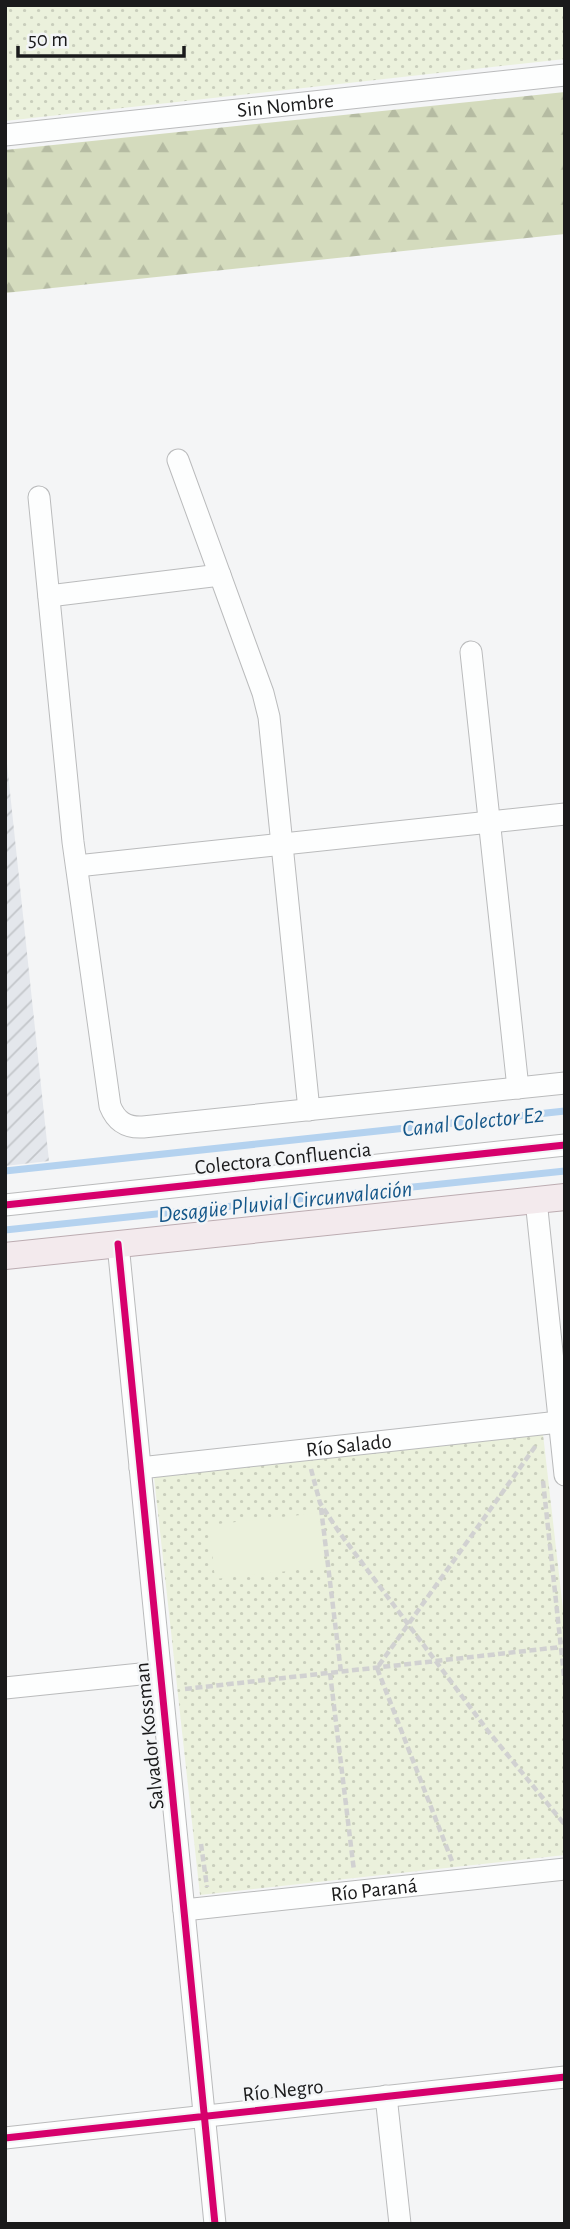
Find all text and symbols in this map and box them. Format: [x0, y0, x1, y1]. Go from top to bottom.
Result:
scale bar [18, 14, 184, 58]
text: 50 m [28, 29, 68, 50]
street label: Sin Nombre [236, 90, 335, 121]
water label: Canal Colector E2 [401, 1104, 545, 1141]
street label: Colectora Confluencia [194, 1139, 373, 1178]
water label: Desagüe Pluvial Circunvalación [157, 1178, 413, 1227]
street label: Río Salado [305, 1430, 393, 1461]
street label: Salvador Kossman [131, 1661, 168, 1811]
street label: Río Paraná [330, 1875, 419, 1905]
street label: Río Negro [242, 2076, 325, 2105]

